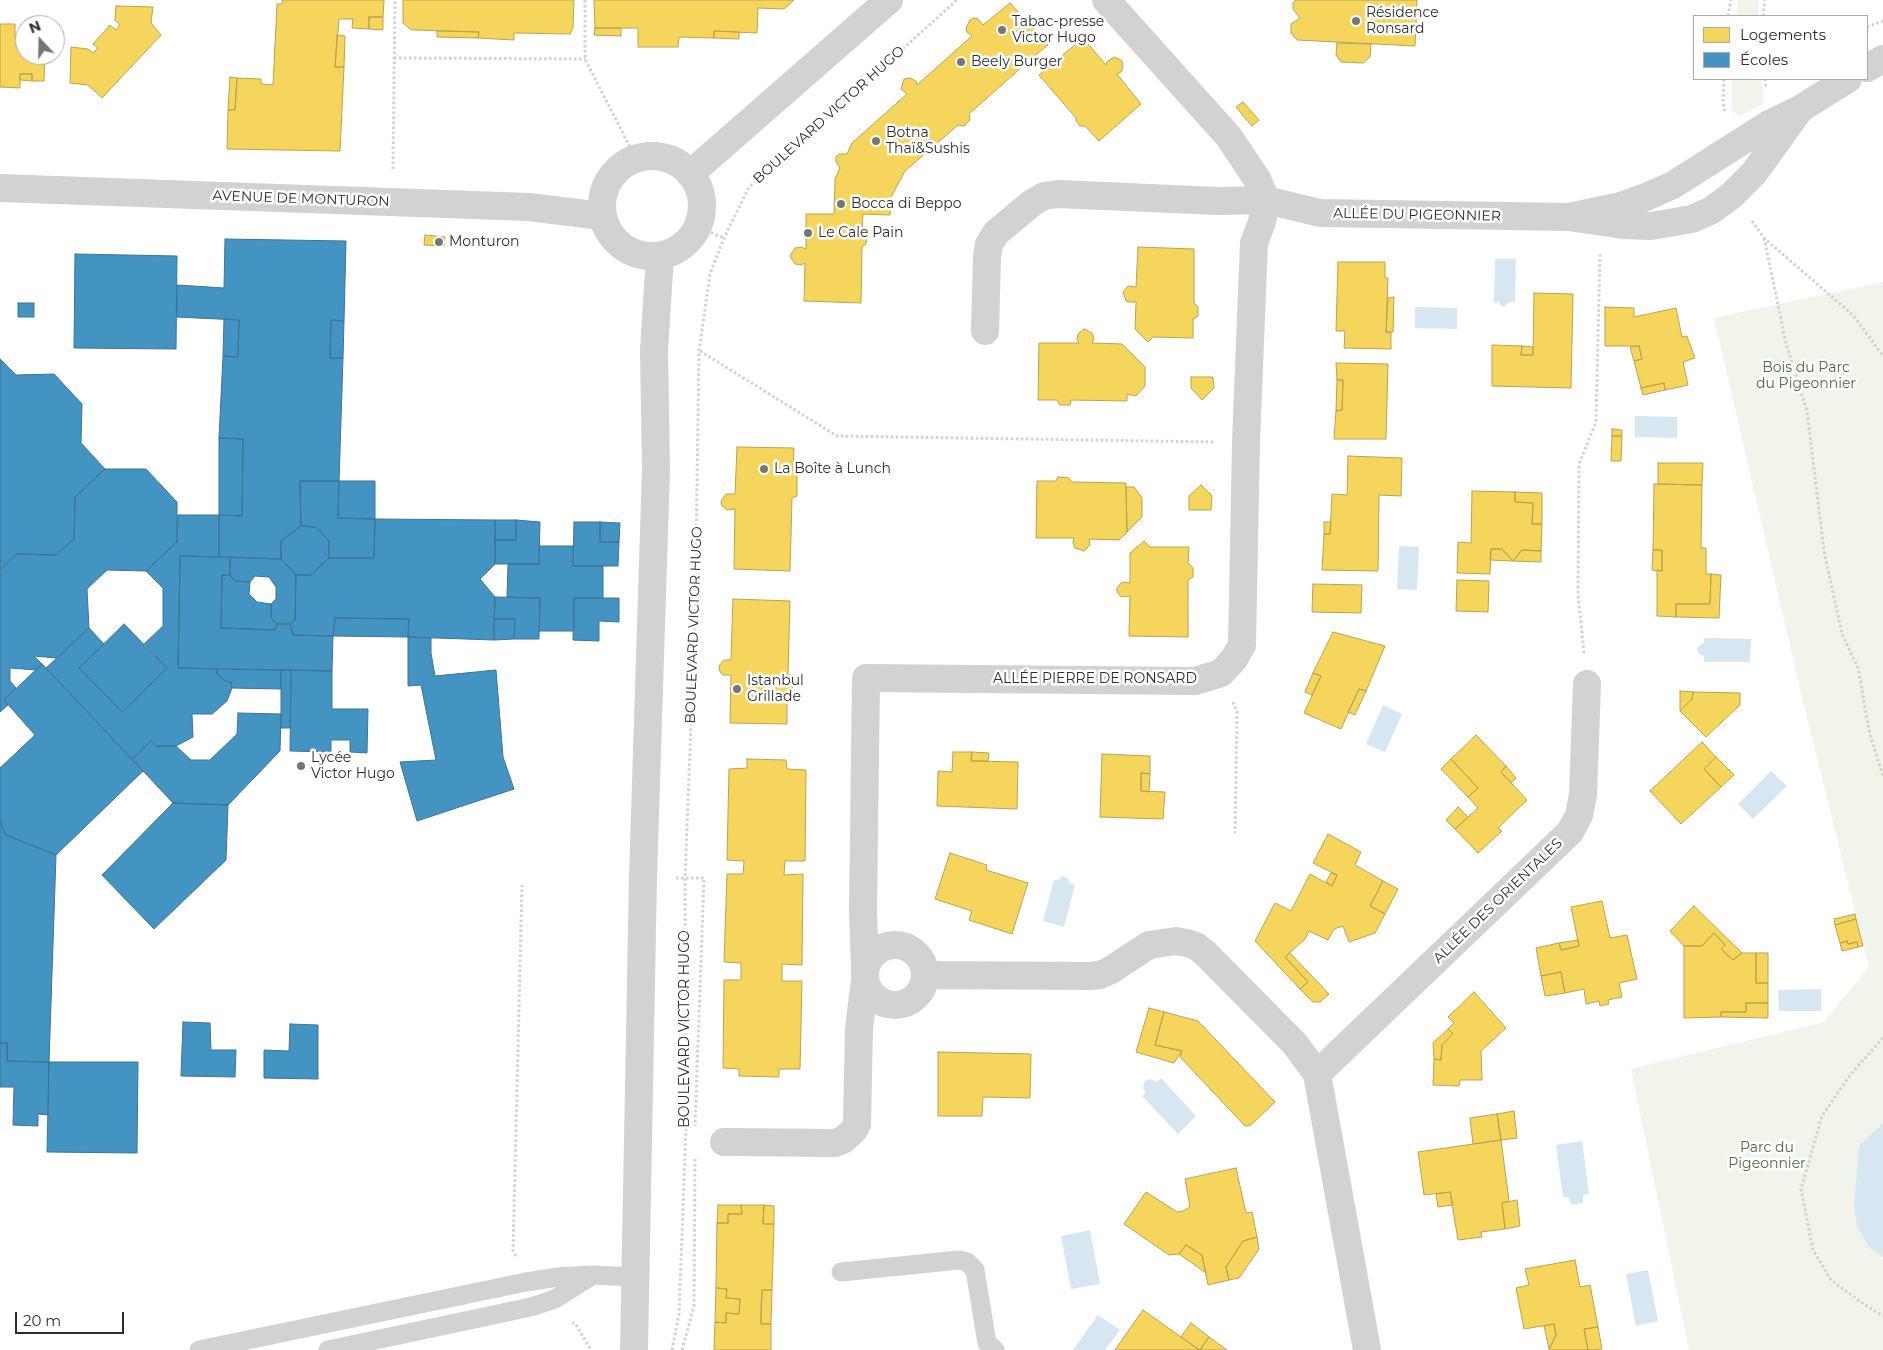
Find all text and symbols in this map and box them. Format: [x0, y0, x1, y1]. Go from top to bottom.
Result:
place label: Résidence Ronsard [1366, 5, 1439, 38]
place label: Tabac-presse Victor Hugo [1012, 14, 1104, 46]
north arrow [15, 15, 65, 65]
marker: Résidence Ronsard [1350, 15, 1362, 27]
legend [1693, 15, 1868, 80]
text: N [26, 17, 43, 37]
marker: Tabac-presse Victor Hugo [996, 24, 1008, 36]
text: Logements [1740, 25, 1826, 44]
street label: BOULEVARD VICTOR HUGO [750, 43, 908, 187]
text: Écoles [1740, 50, 1788, 69]
place label: Beely Burger [971, 54, 1062, 70]
marker: Beely Burger [955, 56, 967, 68]
place label: Botna Thaï&Sushis [886, 125, 970, 158]
marker: Botna Thaï&Sushis [870, 135, 882, 147]
street label: AVENUE DE MONTURON [212, 188, 390, 210]
place label: Bocca di Beppo [851, 196, 962, 212]
marker: Bocca di Beppo [835, 198, 847, 210]
street label: ALLÉE DU PIGEONNIER [1333, 205, 1501, 225]
place label: Le Cale Pain [818, 225, 904, 241]
marker: Le Cale Pain [802, 227, 814, 239]
place label: Monturon [449, 234, 519, 250]
marker: Monturon [433, 236, 445, 248]
park label: Bois du Parc du Pigeonnier [1756, 360, 1856, 392]
place label: La Boîte à Lunch [774, 461, 891, 477]
marker: La Boîte à Lunch [758, 463, 770, 475]
street label: BOULEVARD VICTOR HUGO [682, 526, 706, 724]
street label: ALLÉE PIERRE DE RONSARD [993, 671, 1197, 687]
place label: Istanbul Grillade [747, 673, 804, 706]
marker: Istanbul Grillade [731, 683, 743, 695]
place label: Lycée Victor Hugo [311, 750, 395, 782]
marker: Lycée Victor Hugo [295, 760, 307, 772]
street label: ALLÉE DES ORIENTALES [1430, 835, 1566, 967]
street label: BOULEVARD VICTOR HUGO [677, 930, 693, 1128]
park label: Parc du Pigeonnier [1728, 1140, 1806, 1172]
scale bar [18, 1302, 126, 1334]
text: 20 m [23, 1311, 61, 1330]

